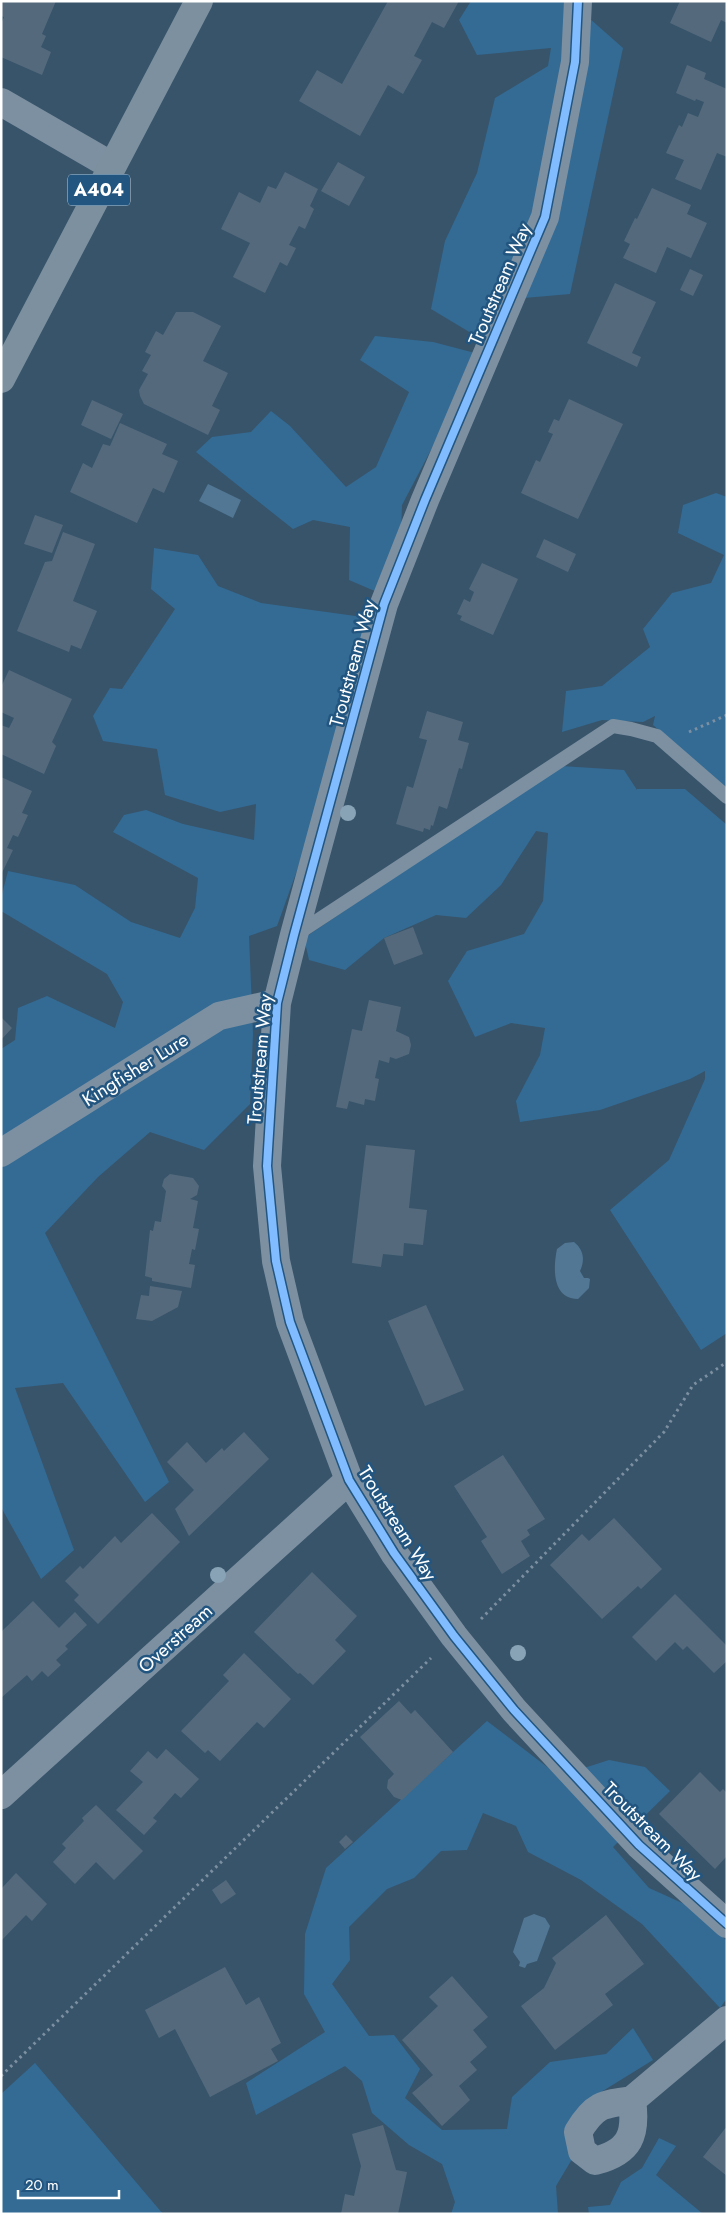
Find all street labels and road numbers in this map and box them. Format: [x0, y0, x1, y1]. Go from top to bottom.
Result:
road number: A404 [68, 174, 130, 206]
street label: Troutstream Way [462, 218, 538, 350]
street label: Troutstream Way [323, 596, 383, 730]
street label: Troutstream Way [240, 992, 279, 1125]
street label: Kingfisher Lure [77, 1026, 194, 1113]
street label: Troutstream Way [352, 1461, 444, 1586]
street label: Overstream [132, 1598, 219, 1679]
street label: Troutstream Way [597, 1776, 709, 1888]

